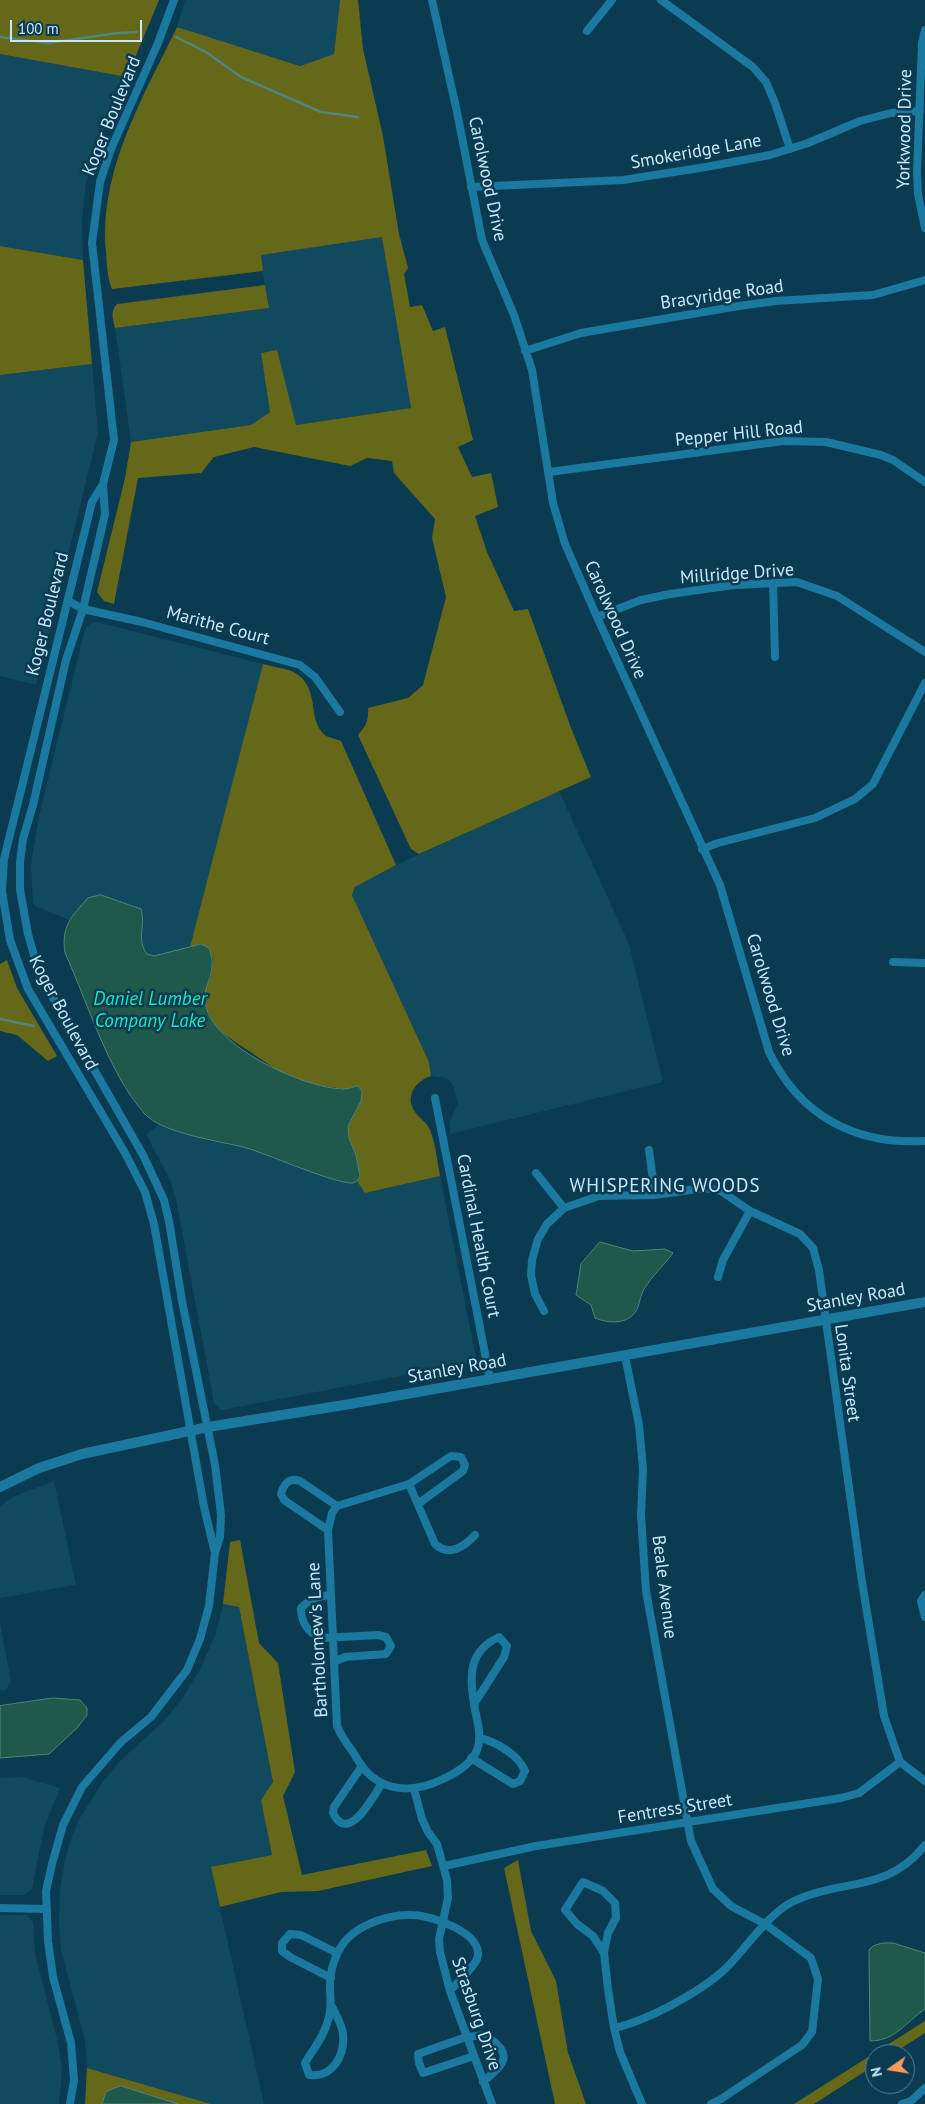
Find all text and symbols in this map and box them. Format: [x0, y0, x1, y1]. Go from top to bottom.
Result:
scale bar [12, 10, 145, 42]
text: 100 m [18, 19, 59, 38]
street label: Koger Boulevard [78, 53, 146, 179]
street label: Yorkwood Drive [893, 69, 917, 189]
street label: Carolwood Drive [463, 115, 511, 243]
street label: Smokeridge Lane [629, 130, 763, 174]
street label: Bracyridge Road [659, 276, 785, 314]
street label: Pepper Hill Road [674, 417, 804, 451]
street label: Koger Boulevard [22, 550, 74, 678]
street label: Carolwood Drive [579, 558, 651, 682]
street label: Millridge Drive [679, 559, 795, 589]
street label: Marithe Court [164, 602, 272, 650]
street label: Carolwood Drive [741, 931, 799, 1059]
street label: Koger Boulevard [24, 952, 102, 1074]
water label: Daniel Lumber Company Lake [93, 989, 207, 1033]
street label: Cardinal Health Court [452, 1152, 504, 1320]
district label: WHISPERING WOODS [567, 1176, 763, 1198]
street label: Stanley Road [805, 1279, 907, 1317]
street label: Lonita Street [829, 1323, 865, 1423]
street label: Stanley Road [406, 1350, 508, 1388]
street label: Beale Avenue [647, 1534, 681, 1640]
street label: Bartholomew's Lane [303, 1562, 333, 1718]
street label: Fentress Street [616, 1789, 734, 1829]
street label: Strasburg Drive [446, 1954, 506, 2074]
north arrow [865, 2044, 915, 2094]
text: N [867, 2066, 886, 2079]

